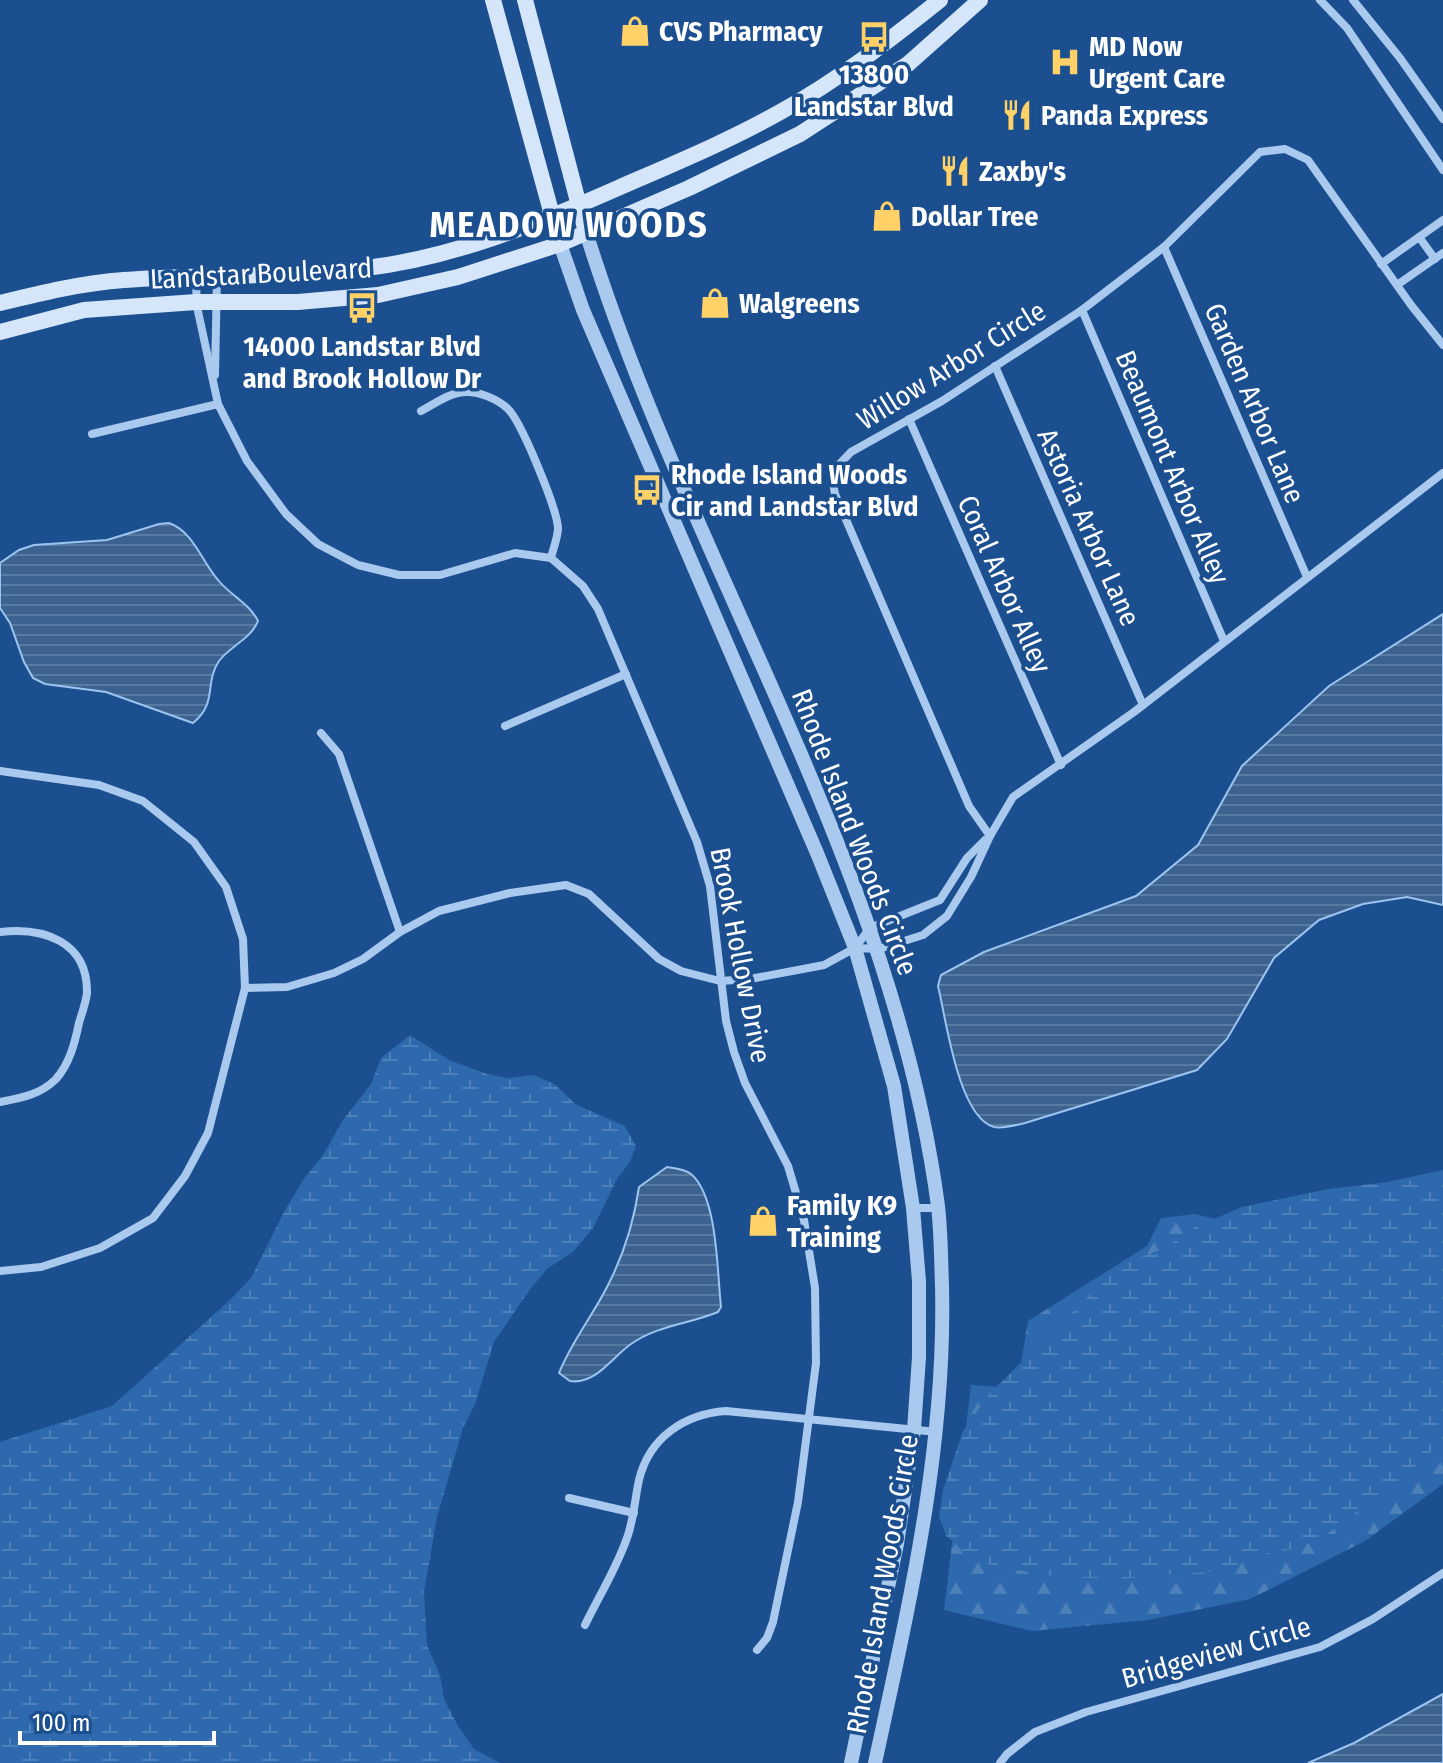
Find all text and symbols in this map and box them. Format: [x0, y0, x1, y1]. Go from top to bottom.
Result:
shop icon: CVS Pharmacy [618, 14, 652, 48]
place label: CVS Pharmacy [659, 15, 823, 48]
bus stop icon: 13800 Landstar Blvd [857, 20, 891, 54]
place label: MD Now Urgent Care [1089, 30, 1225, 95]
hospital icon: MD Now Urgent Care [1048, 45, 1082, 79]
place label: 13800 Landstar Blvd [794, 58, 954, 123]
restaurant icon: Panda Express [1000, 98, 1034, 132]
place label: Panda Express [1041, 99, 1208, 132]
restaurant icon: Zaxby's [938, 154, 972, 188]
place label: Zaxby's [979, 155, 1066, 188]
shop icon: Dollar Tree [870, 199, 904, 233]
place label: Dollar Tree [911, 200, 1039, 233]
district label: MEADOW WOODS [429, 203, 709, 247]
street label: Landstar Boulevard [149, 251, 373, 296]
shop icon: Walgreens [698, 286, 732, 320]
place label: Walgreens [739, 287, 860, 320]
bus stop icon: 14000 Landstar Blvd and Brook Hollow Dr [345, 291, 379, 325]
street label: Willow Arbor Circle [851, 294, 1052, 437]
street label: Garden Arbor Lane [1198, 298, 1312, 508]
place label: 14000 Landstar Blvd and Brook Hollow Dr [243, 330, 482, 395]
street label: Beaumont Arbor Alley [1108, 346, 1237, 589]
street label: Astoria Arbor Lane [1030, 424, 1147, 631]
place label: Rhode Island Woods Cir and Landstar Blvd [671, 458, 918, 523]
bus stop icon: Rhode Island Woods Cir and Landstar Blvd [630, 473, 664, 507]
street label: Coral Arbor Alley [951, 490, 1059, 679]
street label: Rhode Island Woods Circle [785, 684, 924, 980]
street label: Brook Hollow Drive [703, 845, 778, 1066]
place label: Family K9 Training [787, 1189, 897, 1254]
shop icon: Family K9 Training [746, 1204, 780, 1238]
street label: Rhode Island Woods Circle [840, 1432, 925, 1737]
street label: Bridgeview Circle [1118, 1610, 1315, 1695]
scale bar [20, 1695, 214, 1745]
text: 100 m [32, 1709, 90, 1737]

